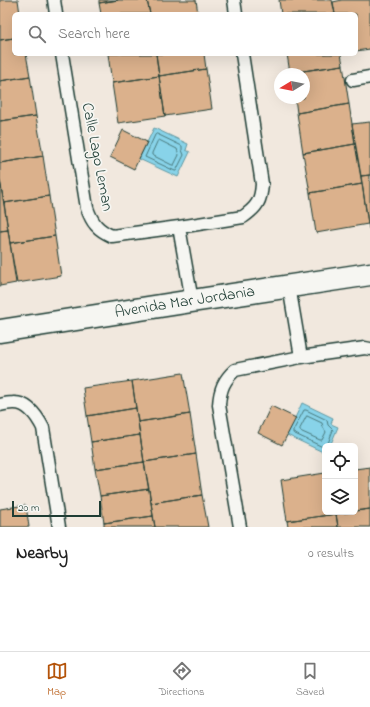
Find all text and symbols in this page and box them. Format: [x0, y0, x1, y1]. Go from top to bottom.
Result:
search box [12, 12, 358, 56]
icon: search [26, 23, 48, 45]
text: Search here [58, 23, 130, 45]
north arrow [274, 68, 310, 104]
street label: Calle Lago Leman [75, 101, 119, 213]
street label: Avenida Mar Jordania [113, 280, 257, 325]
map controls [322, 443, 358, 515]
button: locate [322, 443, 358, 479]
button: layers [322, 479, 358, 515]
scale bar [12, 499, 101, 518]
text: 20 m [18, 500, 40, 516]
text: Nearby [16, 541, 68, 566]
text: 0 results [308, 544, 354, 563]
tab: Map [46, 660, 68, 700]
tab: Directions [159, 660, 204, 700]
tab: Saved [296, 660, 324, 700]

